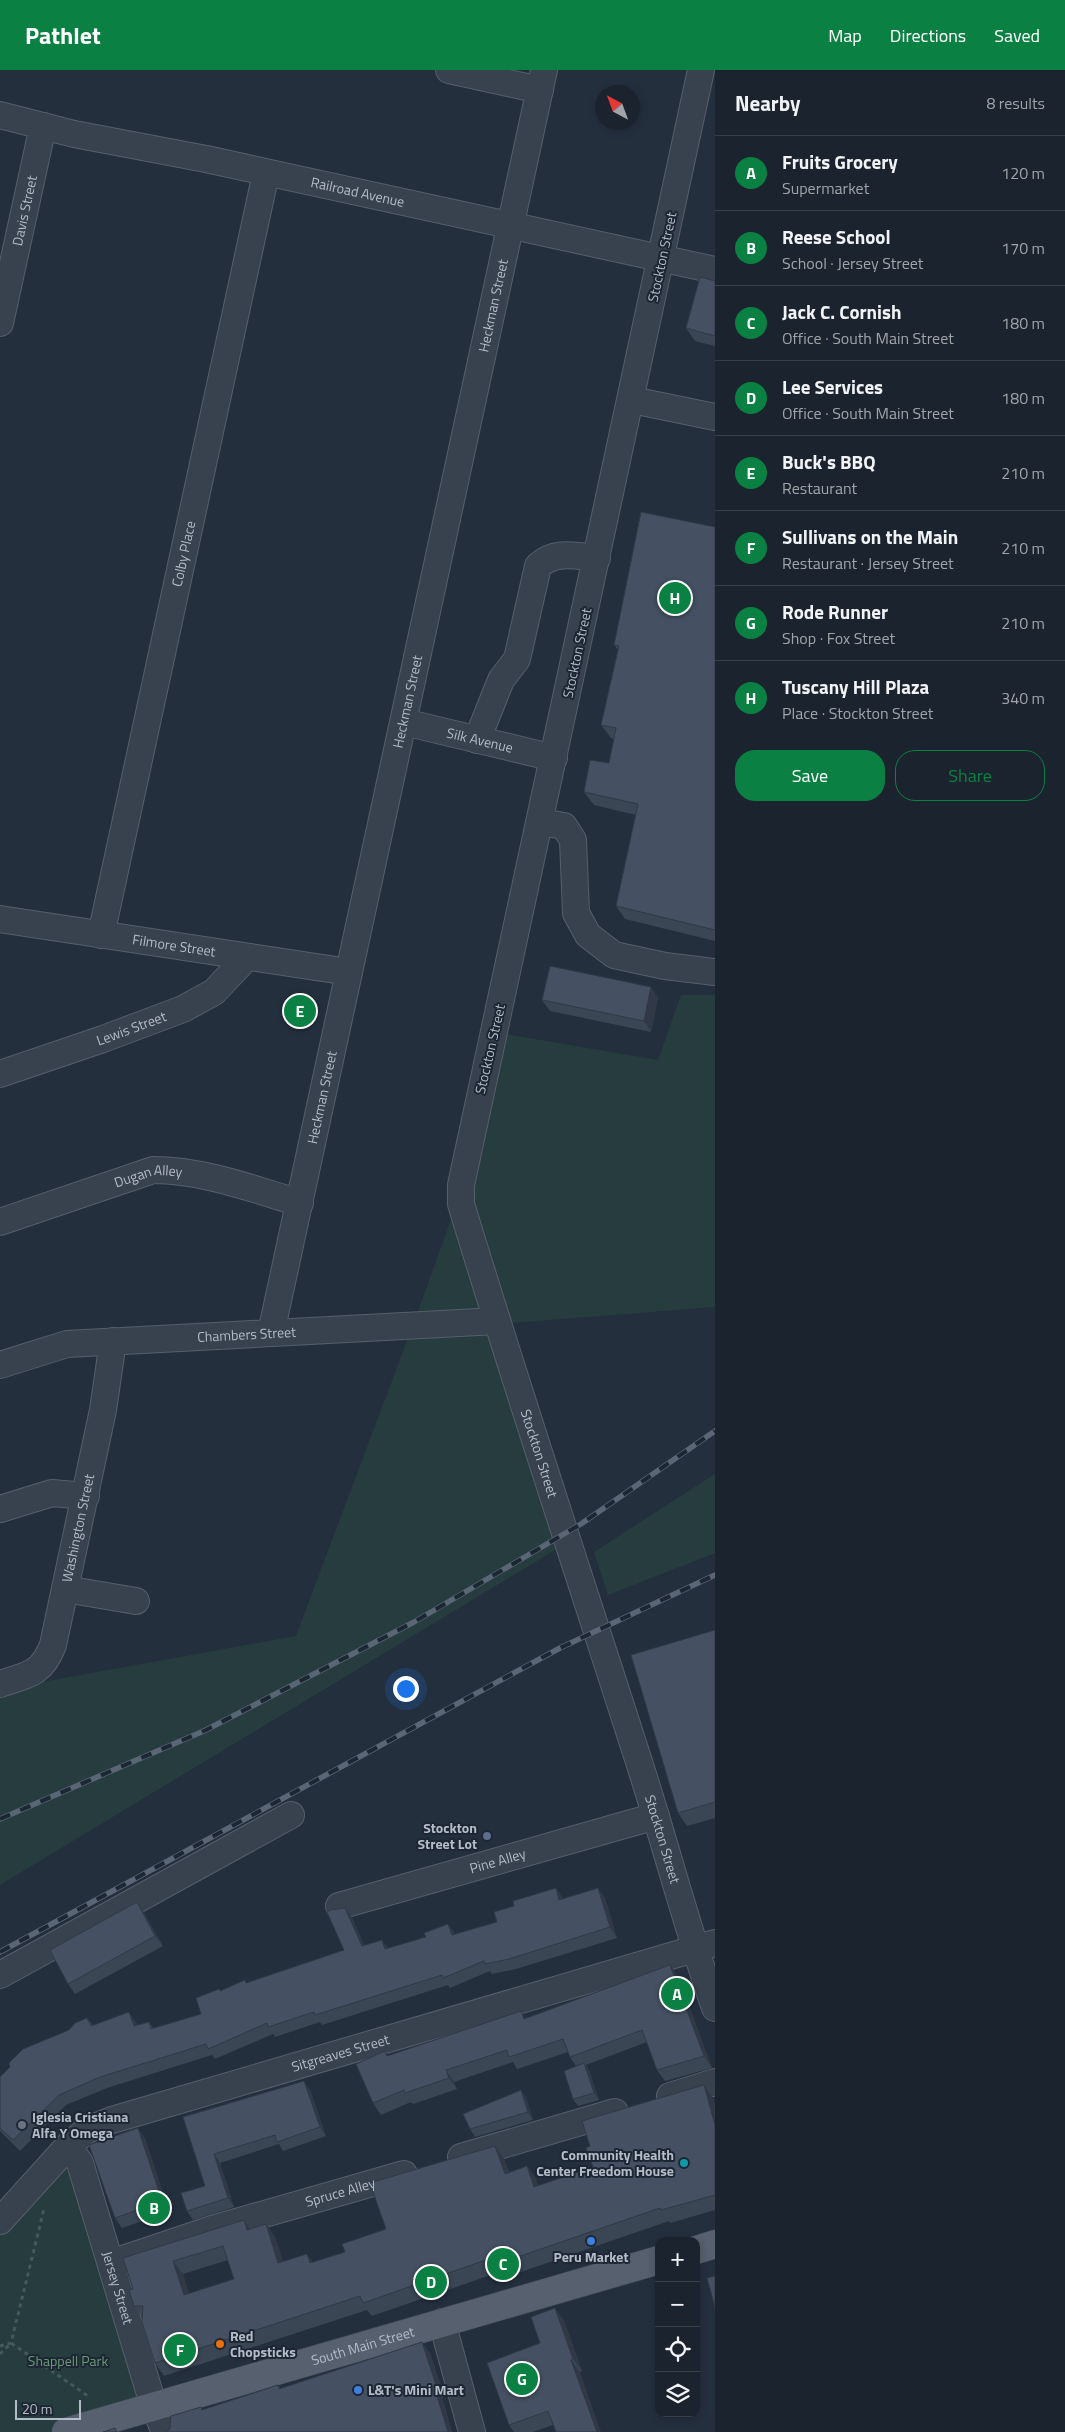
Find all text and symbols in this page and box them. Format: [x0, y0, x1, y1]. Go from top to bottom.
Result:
text: Pathlet [25, 17, 101, 53]
text: Map [828, 22, 862, 49]
text: Directions [890, 22, 966, 49]
text: Saved [994, 22, 1040, 49]
north arrow [595, 85, 640, 130]
text: Nearby [735, 87, 800, 119]
text: 8 results [986, 91, 1045, 115]
text: Fruits Grocery [782, 147, 898, 176]
text: A [746, 161, 756, 185]
text: 120 m [1001, 161, 1045, 185]
street label: Railroad Avenue [309, 171, 407, 212]
street label: Davis Street [6, 173, 42, 248]
text: Supermarket [782, 176, 869, 200]
street label: Stockton Street [642, 210, 681, 304]
text: Reese School [782, 222, 891, 251]
text: B [746, 236, 756, 260]
text: 170 m [1001, 236, 1045, 260]
text: School · Jersey Street [782, 251, 923, 275]
street label: Heckman Street [472, 257, 513, 354]
text: Jack C. Cornish [782, 297, 901, 326]
text: C [747, 311, 755, 335]
text: 180 m [1001, 311, 1045, 335]
text: Office · South Main Street [782, 326, 954, 350]
text: Lee Services [782, 372, 883, 401]
text: D [746, 386, 756, 410]
text: 180 m [1001, 386, 1045, 410]
text: Office · South Main Street [782, 401, 954, 425]
text: Buck's BBQ [782, 447, 876, 476]
text: E [747, 461, 755, 485]
text: 210 m [1001, 461, 1045, 485]
text: Restaurant [782, 476, 857, 500]
street label: Colby Place [166, 519, 200, 589]
text: Sullivans on the Main [782, 522, 958, 551]
text: F [747, 536, 755, 560]
text: 210 m [1001, 536, 1045, 560]
text: Restaurant · Jersey Street [782, 551, 954, 575]
pin: H [659, 579, 691, 617]
text: Rode Runner [782, 597, 888, 626]
street label: Stockton Street [557, 606, 596, 700]
text: G [746, 611, 756, 635]
text: 210 m [1001, 611, 1045, 635]
text: Shop · Fox Street [782, 626, 895, 650]
street label: Heckman Street [387, 653, 427, 750]
text: Tuscany Hill Plaza [782, 672, 929, 701]
text: H [746, 686, 756, 710]
text: 340 m [1001, 686, 1045, 710]
text: Place · Stockton Street [782, 701, 933, 725]
street label: Silk Avenue [445, 722, 515, 758]
button: Save [735, 750, 885, 801]
button: Share [895, 750, 1045, 801]
street label: Filmore Street [131, 928, 217, 962]
pin: E [284, 992, 316, 1030]
street label: Stockton Street [469, 1002, 510, 1096]
street label: Lewis Street [93, 1005, 169, 1051]
street label: Heckman Street [301, 1049, 342, 1146]
street label: Dugan Alley [111, 1159, 184, 1193]
street label: Chambers Street [197, 1321, 297, 1347]
street label: Stockton Street [516, 1406, 564, 1500]
street label: Washington Street [56, 1472, 99, 1584]
your location [393, 1676, 419, 1702]
street label: Stockton Street [640, 1792, 686, 1886]
place label: Stockton Street Lot [418, 1817, 477, 1854]
marker: Stockton Street Lot [481, 1830, 493, 1842]
street label: Pine Alley [467, 1842, 528, 1878]
pin: A [661, 1975, 693, 2013]
street label: Sitgreaves Street [289, 2028, 392, 2077]
place label: Iglesia Cristiana Alfa Y Omega [32, 2106, 129, 2143]
marker: Iglesia Cristiana Alfa Y Omega [16, 2119, 28, 2131]
place label: Community Health Center Freedom House [536, 2144, 674, 2181]
marker: Community Health Center Freedom House [678, 2157, 690, 2169]
street label: Spruce Alley [303, 2172, 378, 2212]
pin: B [138, 2189, 170, 2227]
marker: Peru Market [585, 2235, 597, 2247]
map controls [655, 2237, 700, 2417]
button: + [655, 2237, 700, 2282]
pin: C [487, 2245, 519, 2283]
place label: Peru Market [553, 2246, 629, 2267]
street label: Jersey Street [97, 2248, 139, 2327]
pin: D [415, 2263, 447, 2301]
button: − [655, 2282, 700, 2327]
street label: South Main Street [309, 2320, 417, 2370]
place label: Red Chopsticks [230, 2325, 296, 2362]
button: locate [655, 2327, 700, 2372]
pin: F [164, 2331, 196, 2369]
marker: Red Chopsticks [214, 2338, 226, 2350]
park label: Shappell Park [28, 2350, 108, 2371]
pin: G [506, 2360, 538, 2398]
button: layers [655, 2372, 700, 2417]
place label: L&T's Mini Mart [368, 2379, 464, 2400]
marker: L&T's Mini Mart [352, 2384, 364, 2396]
scale bar [15, 2397, 81, 2420]
text: 20 m [22, 2398, 52, 2419]

